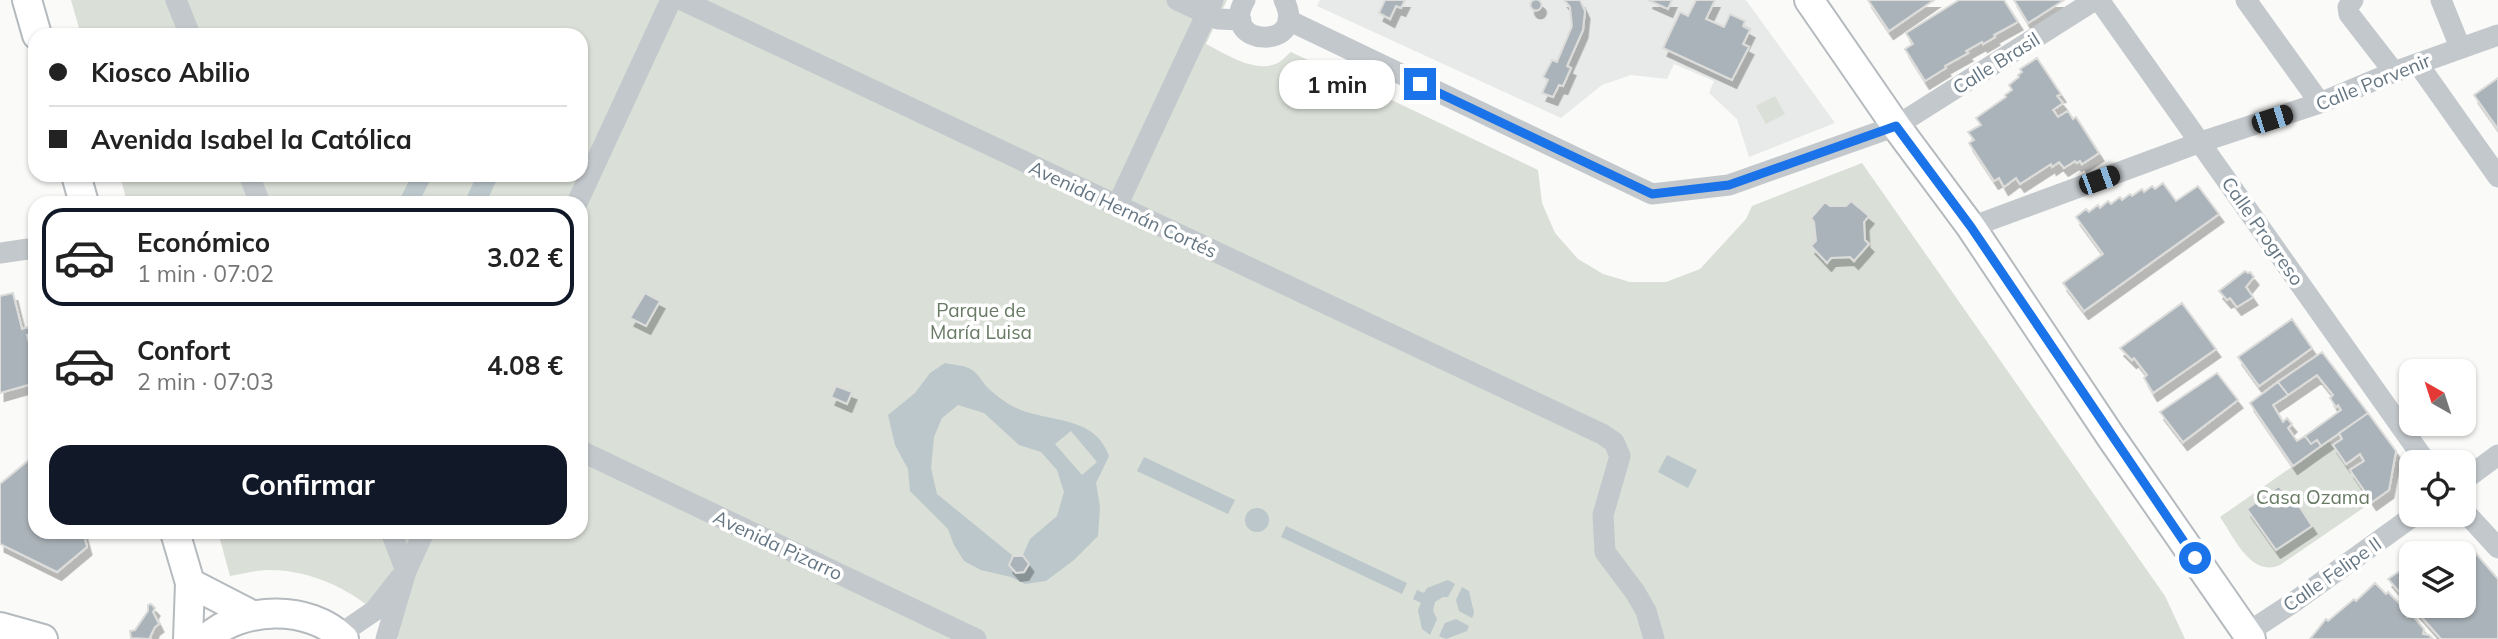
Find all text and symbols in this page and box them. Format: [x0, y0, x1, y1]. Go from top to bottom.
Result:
street label: Calle Brasil [1948, 27, 2044, 99]
street label: Calle Porvenir [2312, 48, 2434, 116]
text: Kiosco Abilio [91, 56, 250, 89]
callout: 1 min [1280, 60, 1396, 108]
route end [1404, 68, 1436, 100]
text: 1 min [1307, 70, 1367, 99]
car [2249, 103, 2296, 135]
text: Avenida Isabel la Católica [91, 123, 412, 156]
street label: Avenida Hernán Cortés [1025, 155, 1221, 263]
car [2076, 163, 2123, 197]
street label: Calle Progreso [2217, 172, 2309, 290]
icon: car [53, 226, 116, 289]
text: Económico [137, 226, 270, 259]
text: 3.02 € [487, 241, 563, 274]
text: 1 min · 07:02 [137, 259, 274, 288]
park label: Parque de María Luisa [930, 298, 1032, 344]
icon: car [53, 334, 116, 397]
text: Confort [137, 334, 230, 367]
text: 4.08 € [487, 349, 563, 382]
north arrow [2399, 359, 2476, 436]
map controls [2399, 359, 2476, 618]
text: 2 min · 07:03 [137, 367, 274, 396]
button: Confirmar [49, 445, 567, 525]
button: locate [2399, 450, 2476, 527]
park label: Casa Ozama [2256, 485, 2370, 509]
street label: Avenida Pizarro [710, 505, 846, 585]
street label: Calle Felipe II [2278, 531, 2386, 617]
button: layers [2399, 541, 2476, 618]
route start [2179, 542, 2211, 574]

